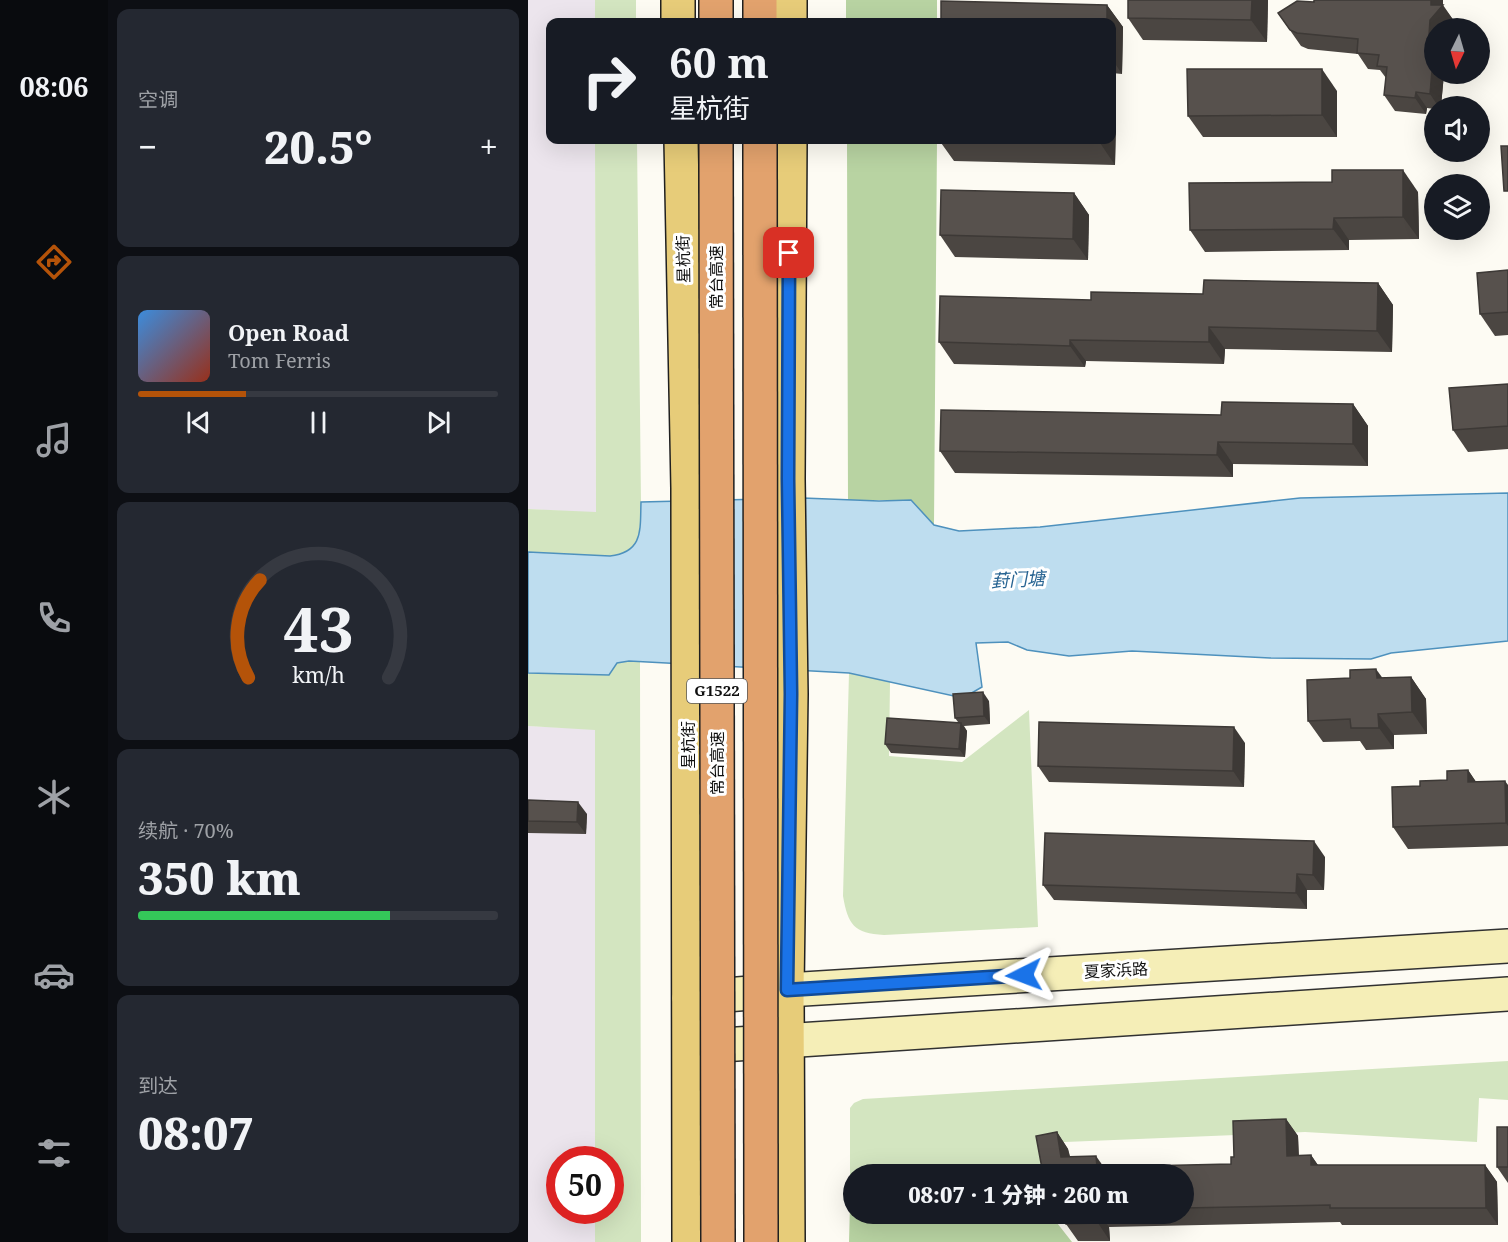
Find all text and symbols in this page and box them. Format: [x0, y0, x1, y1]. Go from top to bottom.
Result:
north arrow [1424, 18, 1490, 84]
map controls [1424, 18, 1490, 240]
text: 60 m [669, 33, 769, 90]
icon: right [570, 42, 648, 120]
text: 08:06 [19, 68, 89, 105]
text: 空调 [138, 86, 178, 113]
text: 星杭街 [669, 89, 750, 126]
button: sound [1424, 96, 1490, 162]
text: 20.5° [264, 116, 373, 177]
text: − [138, 124, 157, 169]
text: + [480, 124, 498, 169]
button: layers [1424, 174, 1490, 240]
pin [763, 227, 814, 278]
street label: 星杭街 [672, 235, 694, 283]
icon: arrive [772, 236, 805, 269]
icon: directions [33, 241, 75, 283]
street label: 常台高速 [705, 245, 727, 309]
text: Open Road [228, 317, 349, 347]
text: Tom Ferris [228, 347, 331, 374]
icon: previous [182, 406, 215, 439]
icon: pause [302, 406, 335, 439]
icon: next [422, 406, 455, 439]
icon: music [33, 419, 75, 461]
water label: 葑门塘 [990, 565, 1049, 592]
text: 43 [283, 585, 353, 670]
icon: phone [33, 597, 75, 639]
text: km/h [292, 660, 345, 689]
road number: G1522 [687, 679, 747, 703]
street label: 星杭街 [677, 721, 699, 769]
street label: 常台高速 [706, 731, 728, 795]
icon: climate [33, 776, 75, 818]
text: 续航 · 70% [138, 817, 234, 844]
text: 350 km [138, 847, 301, 908]
position arrow [992, 943, 1056, 1007]
icon: car [33, 954, 75, 996]
street label: 夏家浜路 [1083, 957, 1149, 983]
text: 到达 [138, 1072, 178, 1099]
text: 08:07 [138, 1102, 254, 1163]
icon: filters [33, 1132, 75, 1174]
speed limit sign: 50 [546, 1146, 624, 1224]
text: 08:07 · 1 分钟 · 260 m [908, 1179, 1129, 1209]

